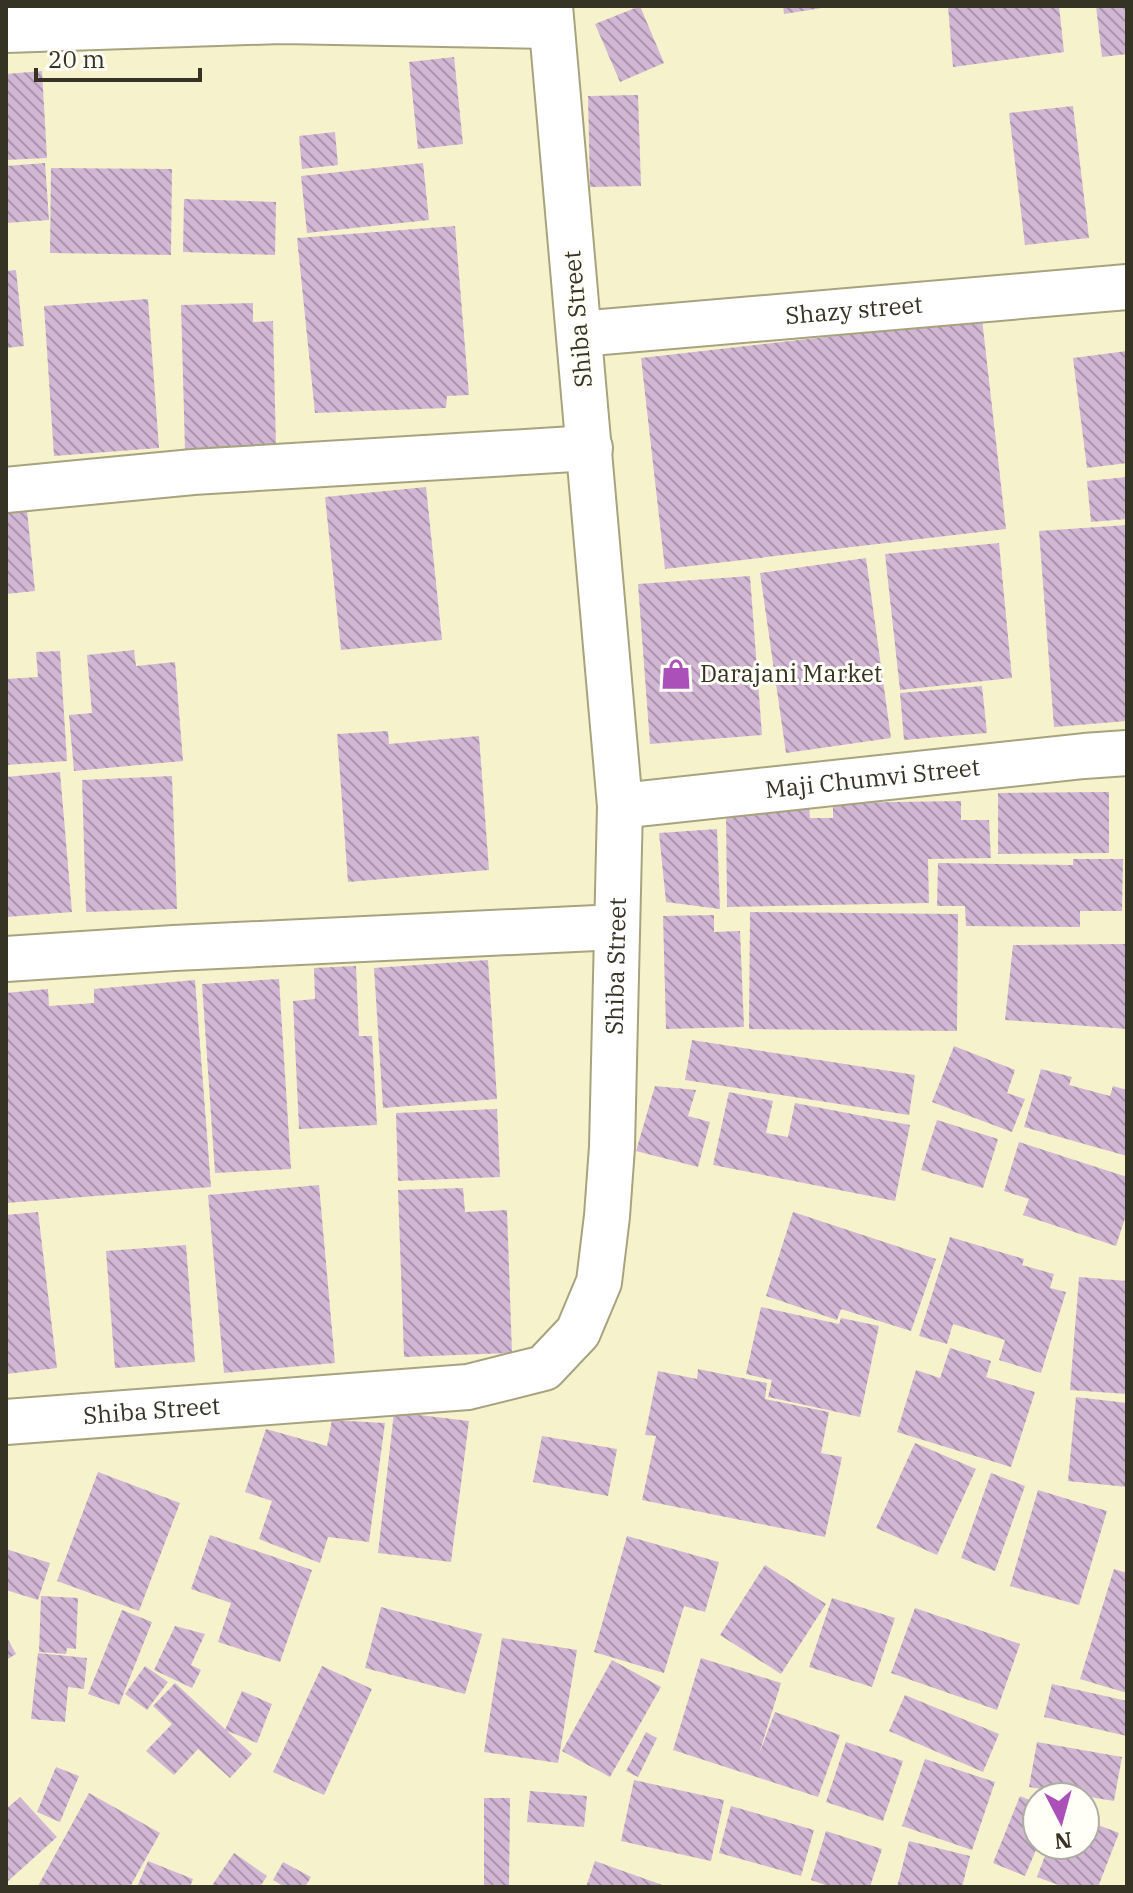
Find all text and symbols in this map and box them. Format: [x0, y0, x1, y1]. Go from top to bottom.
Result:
scale bar [36, 32, 200, 82]
text: 20 m [48, 43, 105, 75]
street label: Shiba Street [555, 249, 599, 389]
street label: Shazy street [784, 288, 924, 331]
shop icon: Darajani Market [659, 657, 693, 691]
place label: Darajani Market [700, 657, 882, 689]
street label: Maji Chumvi Street [763, 750, 981, 805]
street label: Shiba Street [598, 897, 633, 1035]
street label: Shiba Street [82, 1389, 221, 1431]
north arrow [1021, 1781, 1101, 1861]
text: N [1053, 1826, 1073, 1857]

